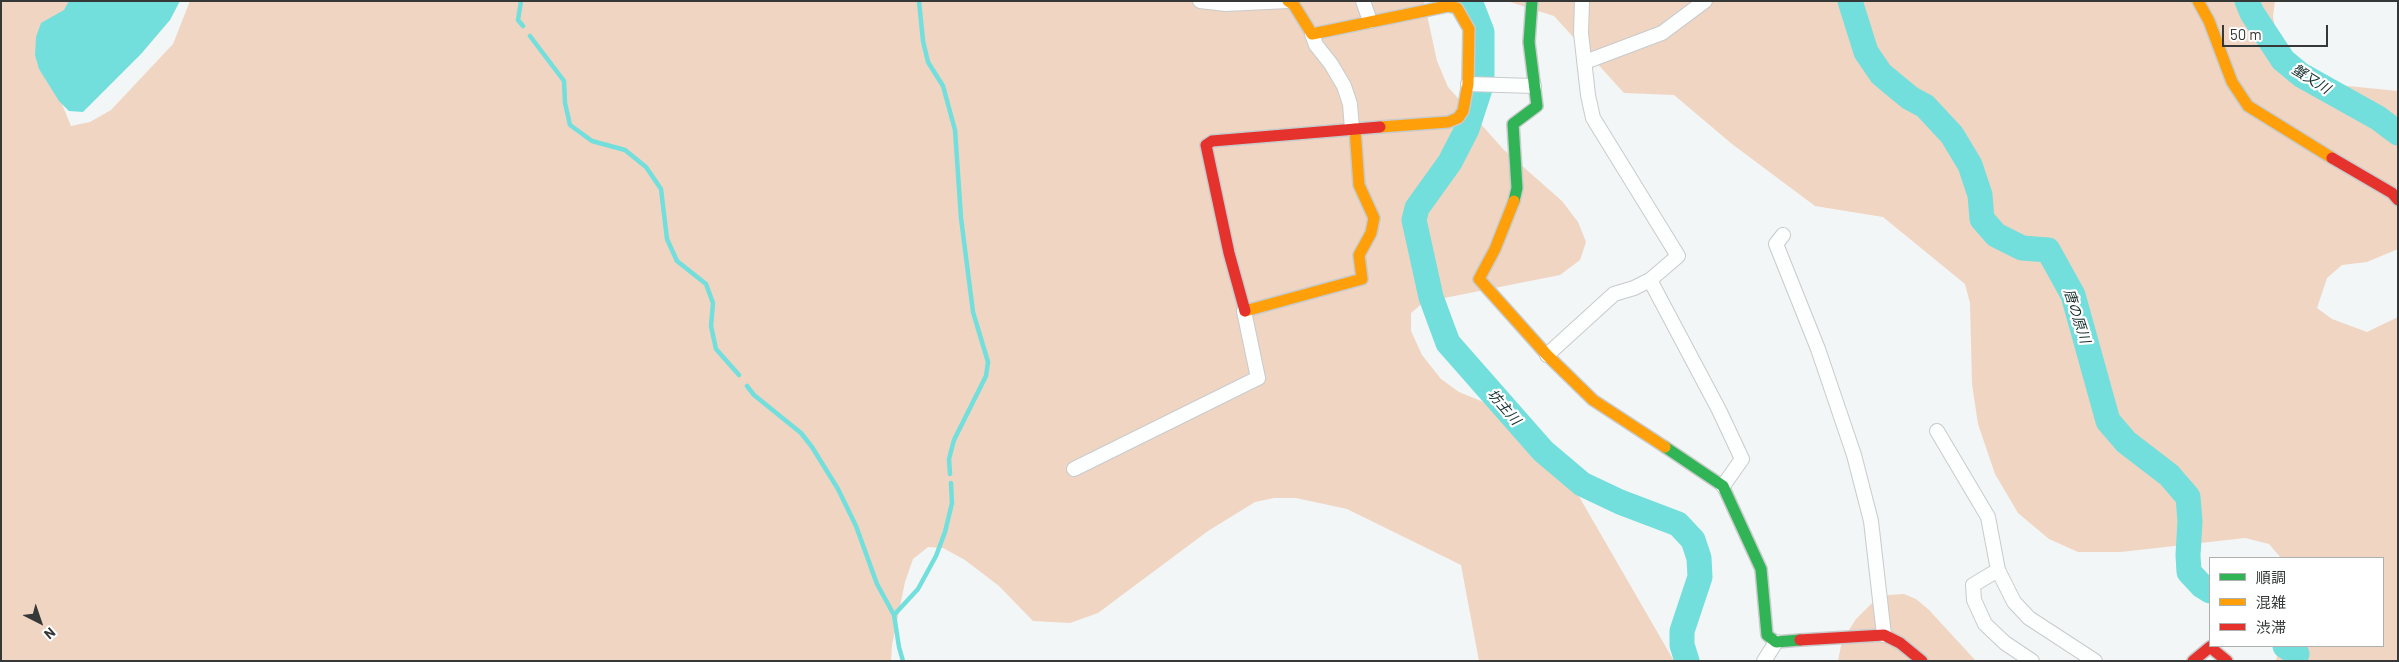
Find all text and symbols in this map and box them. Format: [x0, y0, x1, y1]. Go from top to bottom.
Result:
scale bar [2224, 15, 2330, 47]
text: 50 m [2230, 25, 2262, 43]
water label: 蟹又川 [2289, 61, 2333, 97]
water label: 唐の原川 [2060, 287, 2094, 345]
water label: 坊主川 [1484, 386, 1524, 428]
legend [2209, 557, 2384, 647]
text: 順調 [2256, 568, 2286, 586]
text: 混雑 [2256, 593, 2286, 611]
north arrow [15, 597, 65, 647]
text: 渋滞 [2256, 618, 2286, 636]
text: N [41, 624, 59, 643]

